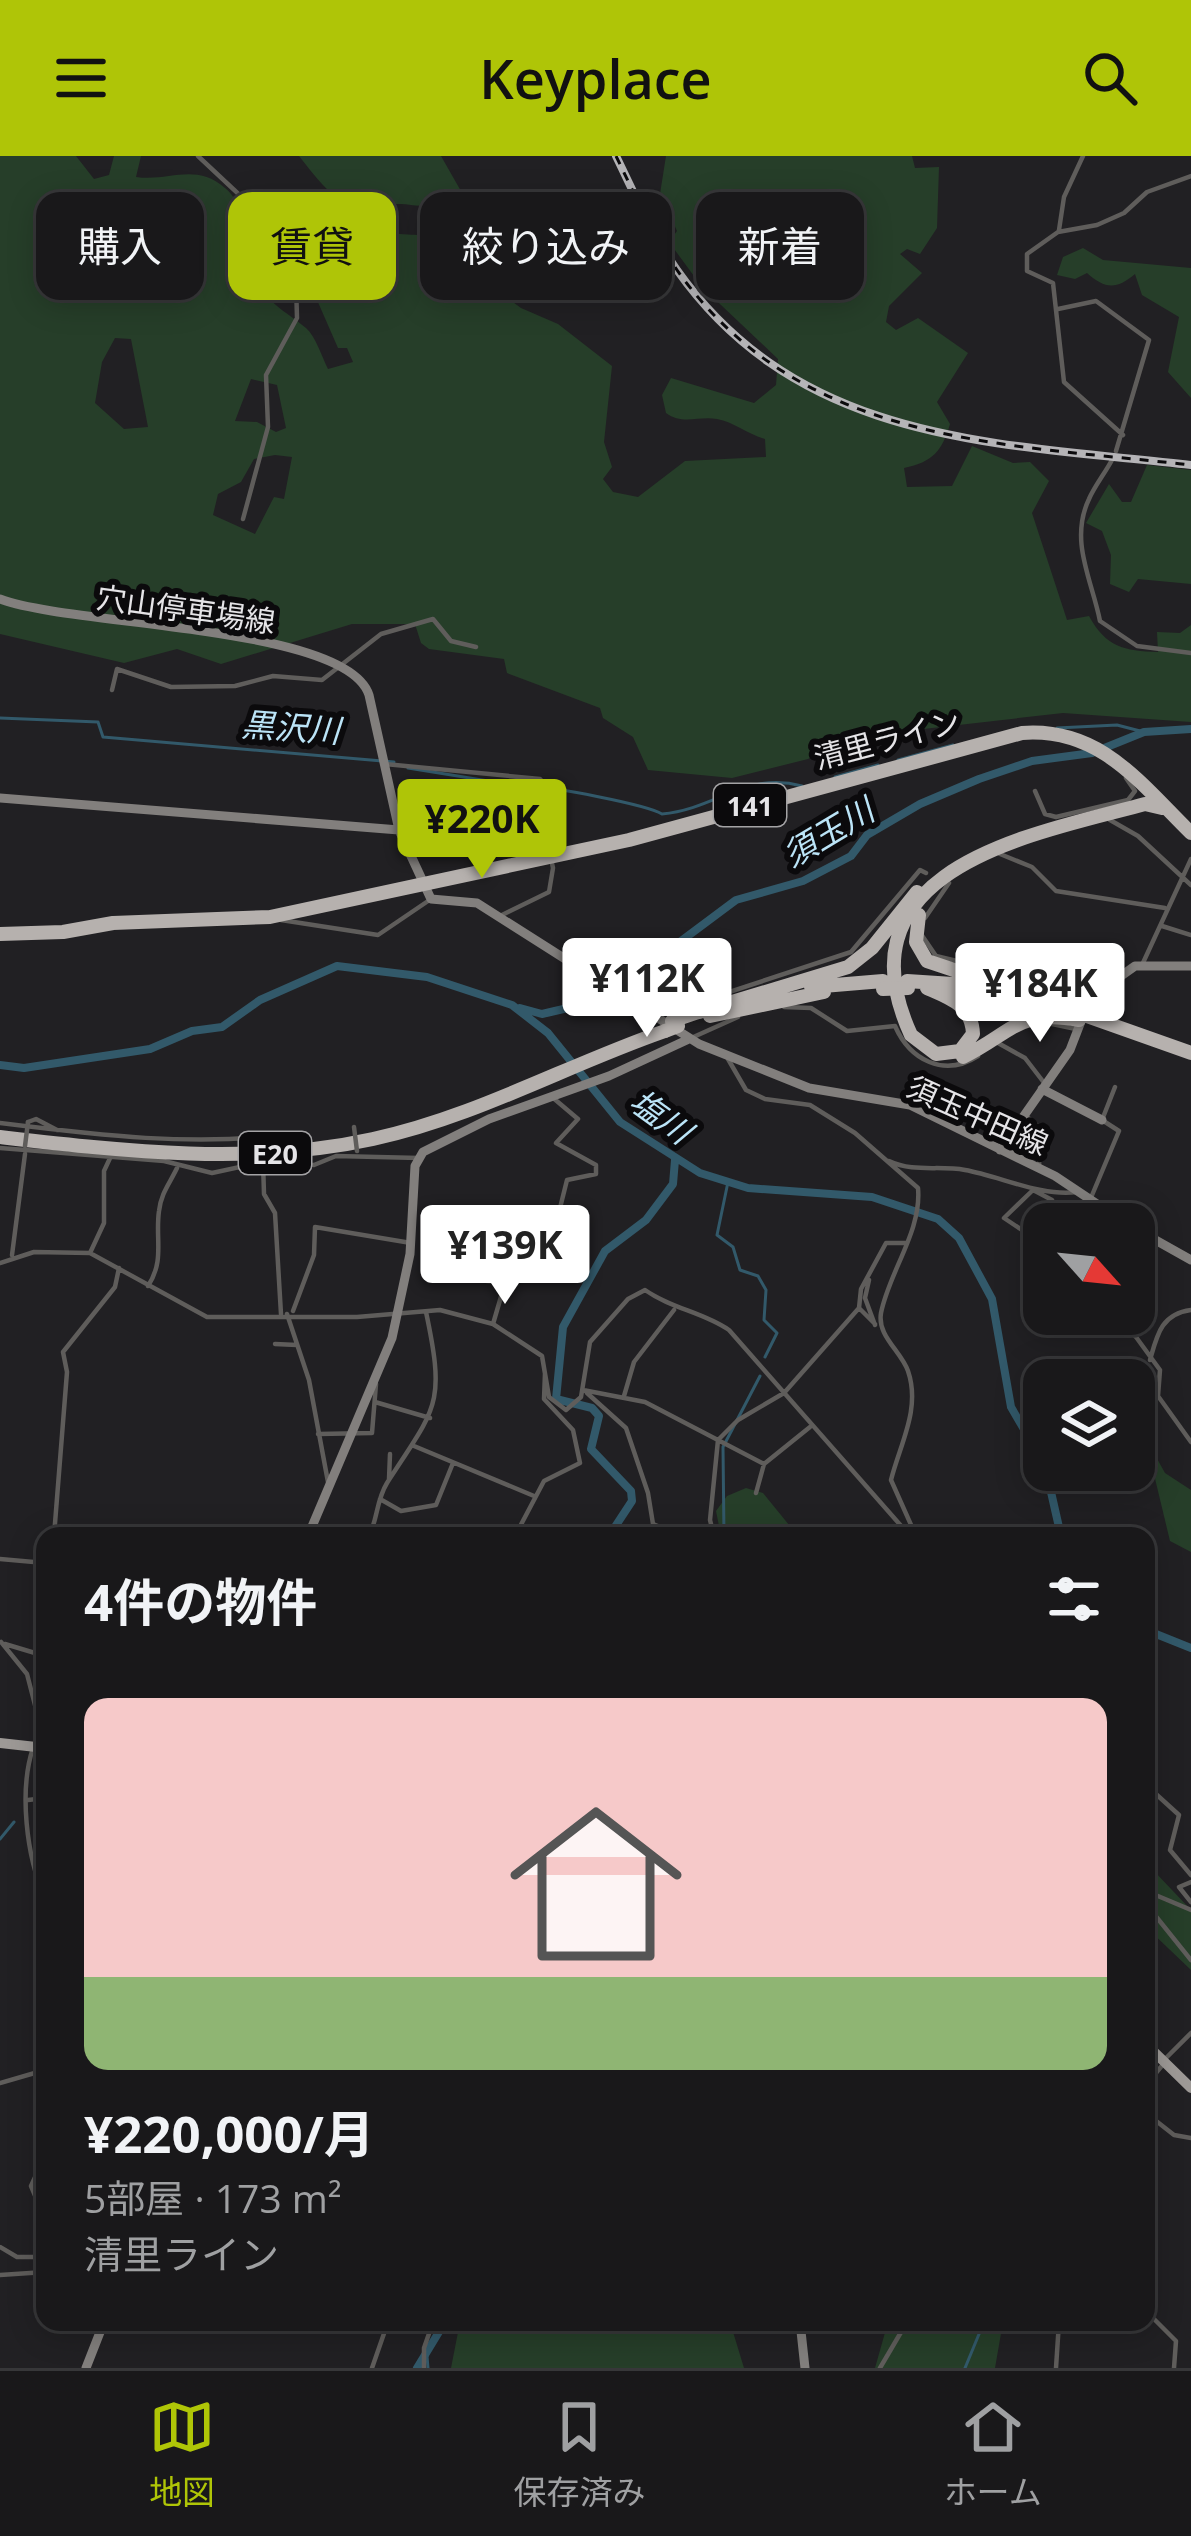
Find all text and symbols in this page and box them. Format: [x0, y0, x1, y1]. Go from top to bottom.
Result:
text: Keyplace [479, 41, 712, 115]
icon: menu [48, 45, 114, 111]
icon: search [1077, 45, 1143, 111]
chip: 購入 [36, 192, 204, 300]
chip: 賃貸 [228, 192, 396, 300]
chip: 絞り込み [420, 192, 672, 300]
chip: 新着 [696, 192, 864, 300]
street label: 穴山停車場線 [94, 576, 278, 642]
street label: 清里ライン [809, 700, 965, 778]
water label: 黒沢川 [240, 701, 345, 753]
pin: ¥220K [398, 779, 566, 881]
road number: 141 [714, 784, 786, 826]
water label: 須玉川 [774, 786, 885, 877]
text: ¥220K [424, 791, 540, 844]
pin: ¥112K [563, 938, 731, 1040]
pin: ¥184K [956, 943, 1124, 1045]
text: ¥112K [589, 950, 705, 1003]
text: ¥184K [982, 955, 1098, 1008]
street label: 須玉中田線 [901, 1066, 1055, 1164]
water label: 塩川 [621, 1078, 703, 1155]
road number: E20 [239, 1132, 311, 1174]
north arrow [1023, 1203, 1155, 1335]
map controls [1023, 1203, 1155, 1491]
pin: ¥139K [421, 1205, 589, 1307]
text: ¥139K [447, 1217, 563, 1270]
button: layers [1023, 1359, 1155, 1491]
text: 4件の物件 [84, 1566, 317, 1636]
icon: filters [1041, 1566, 1107, 1632]
icon: home [488, 1776, 704, 1992]
text: ¥220,000/月 [84, 2098, 375, 2168]
text: 5部屋 · 173 m² [84, 2171, 342, 2224]
text: 清里ライン [84, 2227, 279, 2280]
tab: 地図 [149, 2394, 215, 2514]
tab: 保存済み [513, 2394, 645, 2514]
tab: ホーム [944, 2394, 1042, 2514]

